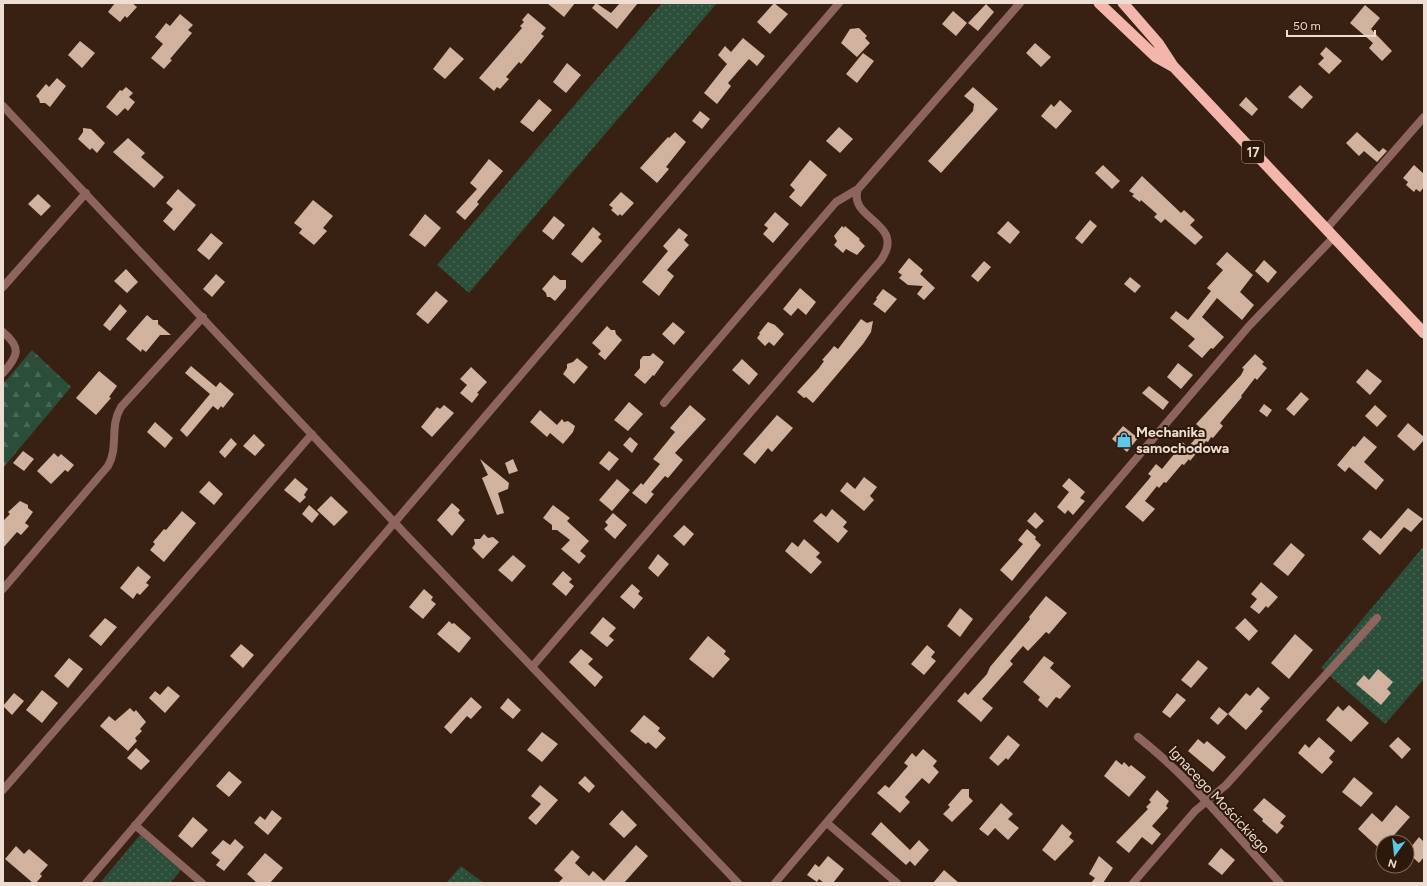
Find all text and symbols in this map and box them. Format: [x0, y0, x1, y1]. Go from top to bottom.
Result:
scale bar [1287, 12, 1375, 38]
text: 50 m [1293, 19, 1321, 33]
road number: 17 [1242, 141, 1264, 163]
place label: Mechanika samochodowa [1136, 424, 1229, 457]
shop icon: Mechanika samochodowa [1115, 431, 1133, 449]
street label: Ignacego Mościckiego [1165, 743, 1273, 857]
north arrow [1375, 834, 1415, 874]
text: N [1387, 856, 1398, 871]

